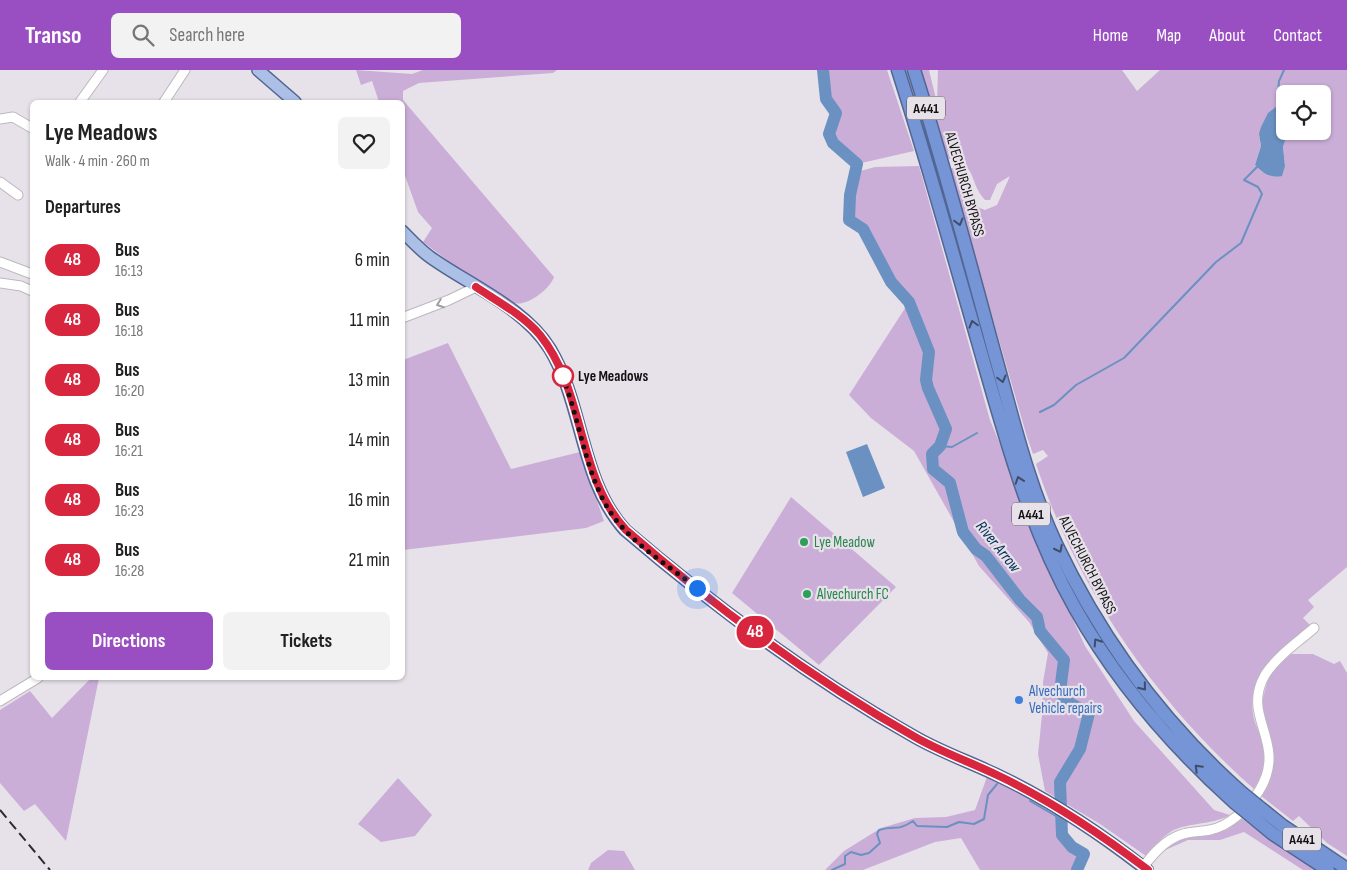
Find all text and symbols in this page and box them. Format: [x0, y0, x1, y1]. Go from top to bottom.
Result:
search box [111, 13, 461, 58]
text: Transo [25, 21, 81, 50]
icon: search [129, 21, 157, 49]
text: Search here [169, 24, 245, 47]
text: Home [1093, 25, 1128, 46]
text: Map [1156, 25, 1181, 46]
text: About [1209, 25, 1245, 46]
text: Contact [1273, 25, 1322, 46]
map controls [1276, 85, 1331, 140]
button: locate [1276, 85, 1331, 140]
road number: A441 [907, 96, 945, 119]
button: heart [338, 117, 390, 169]
text: Lye Meadows [45, 118, 157, 147]
street label: ALVECHURCH BYPASS [940, 129, 989, 239]
text: Walk · 4 min · 260 m [45, 152, 150, 171]
text: Departures [45, 196, 121, 219]
one-way arrow [953, 217, 964, 226]
text: Bus [115, 239, 140, 262]
text: 48 [64, 249, 81, 270]
text: 6 min [355, 249, 390, 272]
text: 16:13 [115, 262, 143, 281]
one-way arrow [436, 298, 444, 308]
text: Bus [115, 299, 140, 322]
text: 48 [64, 309, 81, 330]
text: 11 min [350, 309, 390, 332]
one-way arrow [968, 320, 979, 329]
text: 16:18 [115, 322, 143, 341]
text: Bus [115, 359, 140, 382]
marker: Lye Meadows [552, 365, 574, 387]
place label: Lye Meadows [578, 367, 648, 386]
text: 48 [64, 369, 81, 390]
text: 13 min [349, 369, 390, 392]
one-way arrow [996, 374, 1006, 382]
text: 16:20 [115, 382, 144, 401]
text: Bus [115, 419, 140, 442]
text: 48 [64, 429, 81, 450]
text: 14 min [349, 429, 390, 452]
text: 16:21 [115, 442, 143, 461]
one-way arrow [1015, 476, 1025, 485]
text: Bus [115, 479, 140, 502]
text: 48 [64, 489, 81, 510]
text: 16 min [348, 489, 390, 512]
text: 16:23 [115, 502, 144, 521]
road number: A441 [1012, 502, 1050, 526]
street label: ALVECHURCH BYPASS [1054, 512, 1121, 618]
water label: River Arrow [971, 518, 1025, 577]
place label: Lye Meadow [814, 533, 875, 552]
marker: Lye Meadow [798, 536, 810, 548]
text: Bus [115, 539, 140, 562]
one-way arrow [1053, 544, 1063, 553]
text: 48 [64, 549, 81, 570]
text: 21 min [349, 549, 390, 572]
text: 16:28 [115, 562, 144, 581]
your location [685, 576, 710, 601]
place label: Alvechurch FC [816, 585, 889, 604]
marker: Alvechurch FC [801, 588, 813, 600]
button: Directions [45, 612, 213, 670]
button: Tickets [223, 612, 390, 670]
line badge: 48 [732, 616, 778, 648]
text: 48 [747, 621, 763, 642]
one-way arrow [1094, 638, 1103, 647]
place label: Alvechurch Vehicle repairs [1028, 682, 1102, 718]
one-way arrow [1138, 682, 1147, 691]
marker: Alvechurch Vehicle repairs [1013, 694, 1025, 706]
one-way arrow [1195, 765, 1204, 774]
road number: A441 [1283, 828, 1321, 851]

